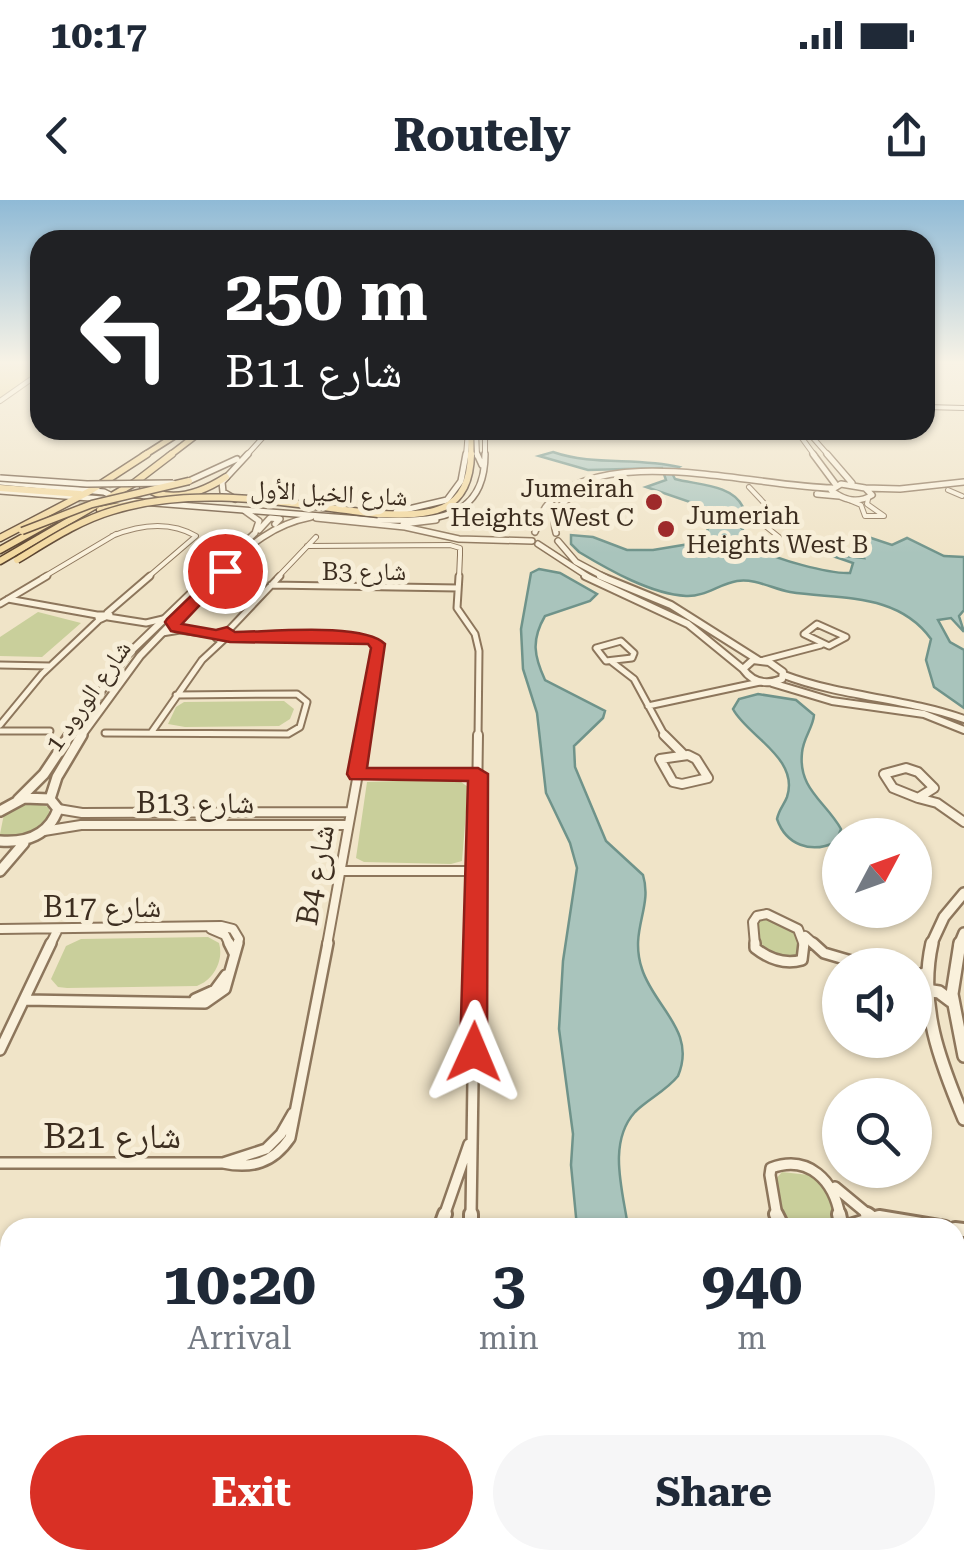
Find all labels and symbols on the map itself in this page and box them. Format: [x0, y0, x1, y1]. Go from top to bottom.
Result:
street label: شارع الخيل الأول [250, 474, 408, 513]
place label: Jumeirah Heights West C [450, 474, 634, 532]
marker: Jumeirah Heights West C [643, 491, 665, 513]
place label: Jumeriah Heights West B [686, 501, 868, 559]
marker: Jumeriah Heights West B [655, 518, 677, 540]
pin [183, 529, 268, 614]
street label: B3 شارع [322, 557, 406, 587]
street label: شارع الورود 1 [39, 635, 138, 758]
street label: B13 شارع [136, 785, 254, 822]
north arrow [822, 818, 932, 928]
street label: B4 شارع [289, 822, 343, 928]
street label: B17 شارع [43, 889, 161, 926]
position arrow [422, 1000, 526, 1104]
street label: B21 شارع [43, 1116, 181, 1158]

